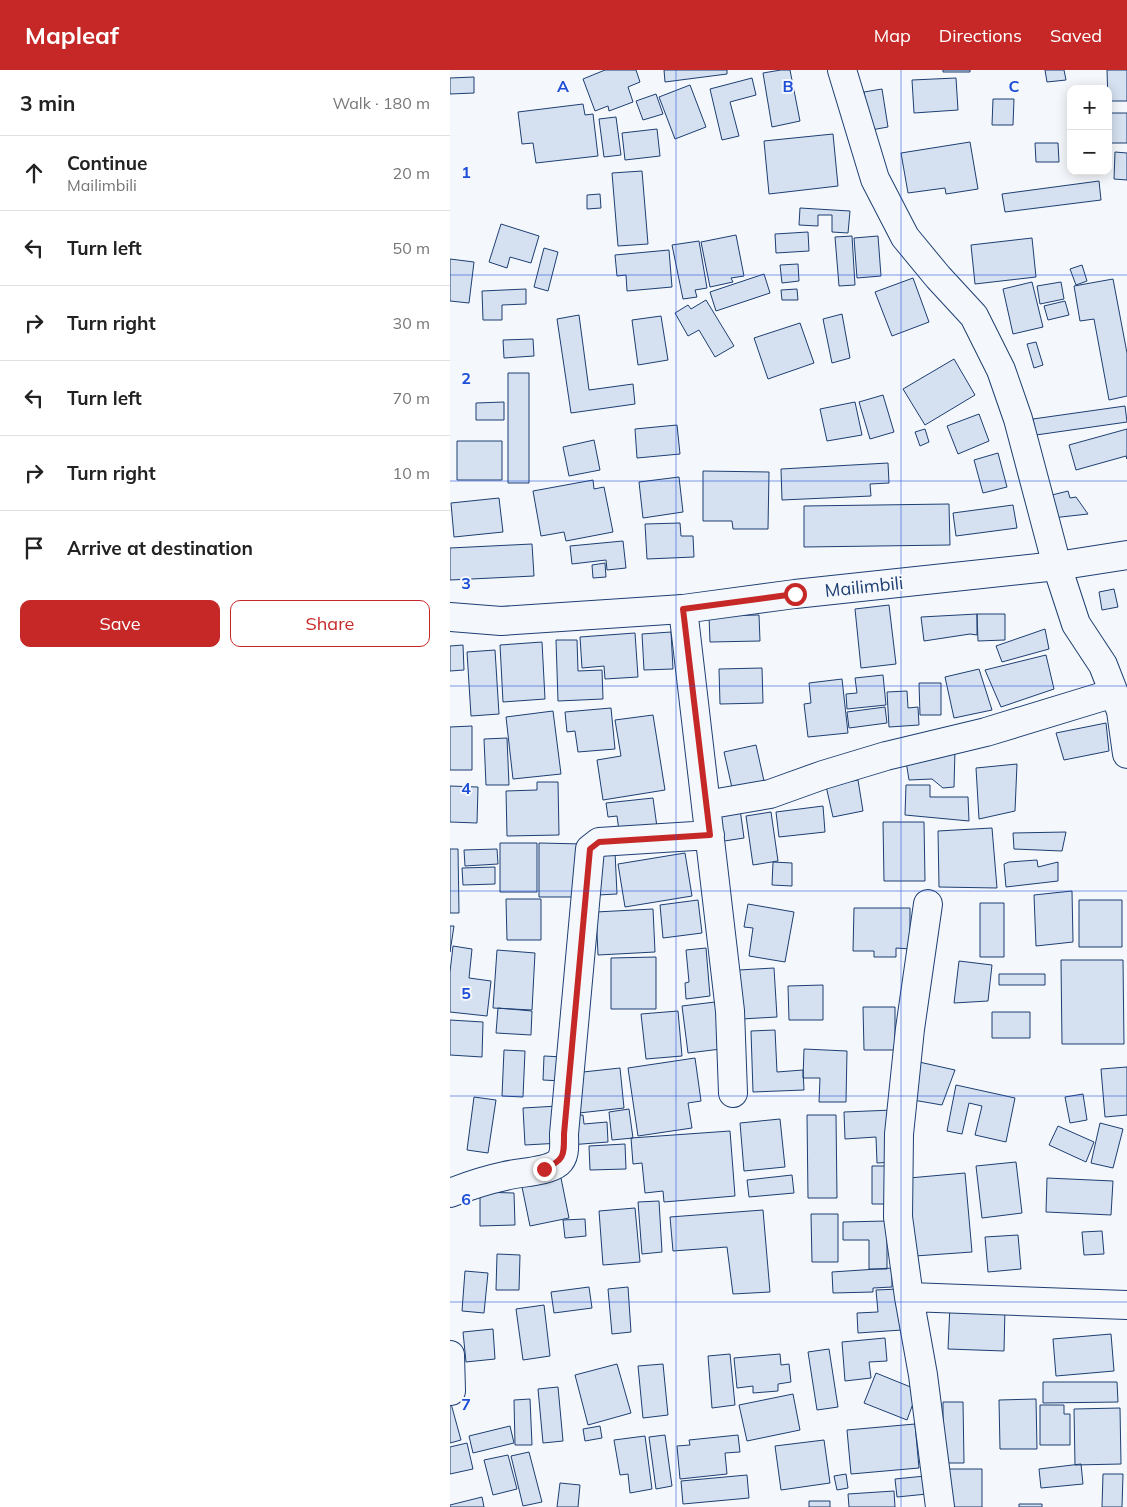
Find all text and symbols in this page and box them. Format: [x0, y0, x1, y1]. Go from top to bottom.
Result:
text: Mapleaf [25, 20, 119, 50]
text: Map [874, 24, 911, 47]
text: Directions [939, 24, 1022, 47]
text: Saved [1050, 24, 1102, 47]
text: A [557, 76, 569, 96]
text: B [782, 76, 794, 96]
text: C [1009, 76, 1020, 96]
map controls [1067, 85, 1112, 175]
button: + [1067, 85, 1112, 130]
text: 3 min [20, 90, 75, 116]
text: Walk · 180 m [332, 93, 430, 113]
button: − [1067, 130, 1112, 175]
text: Continue [67, 151, 147, 175]
icon: ahead [20, 159, 48, 187]
text: 1 [461, 162, 471, 182]
text: 20 m [393, 163, 430, 183]
text: Mailimbili [67, 175, 137, 195]
icon: left [20, 234, 48, 262]
text: Turn left [67, 236, 142, 260]
text: 50 m [393, 238, 430, 258]
icon: right [20, 309, 48, 337]
text: Turn right [67, 311, 156, 335]
text: 30 m [393, 313, 430, 333]
text: 2 [461, 368, 471, 388]
icon: left [20, 384, 48, 412]
text: Turn left [67, 386, 142, 410]
text: 70 m [393, 388, 430, 408]
icon: right [20, 459, 48, 487]
text: Turn right [67, 461, 156, 485]
text: 10 m [393, 463, 430, 483]
icon: arrive [20, 534, 48, 562]
text: Arrive at destination [67, 536, 253, 560]
street label: Mailimbili [824, 571, 904, 602]
text: 3 [461, 573, 471, 593]
route start [784, 583, 807, 606]
button: Save [20, 600, 220, 647]
button: Share [230, 600, 430, 647]
text: 4 [461, 778, 471, 798]
text: 5 [461, 983, 471, 1003]
route end [533, 1158, 556, 1181]
text: 6 [461, 1189, 471, 1209]
text: 7 [461, 1394, 471, 1414]

